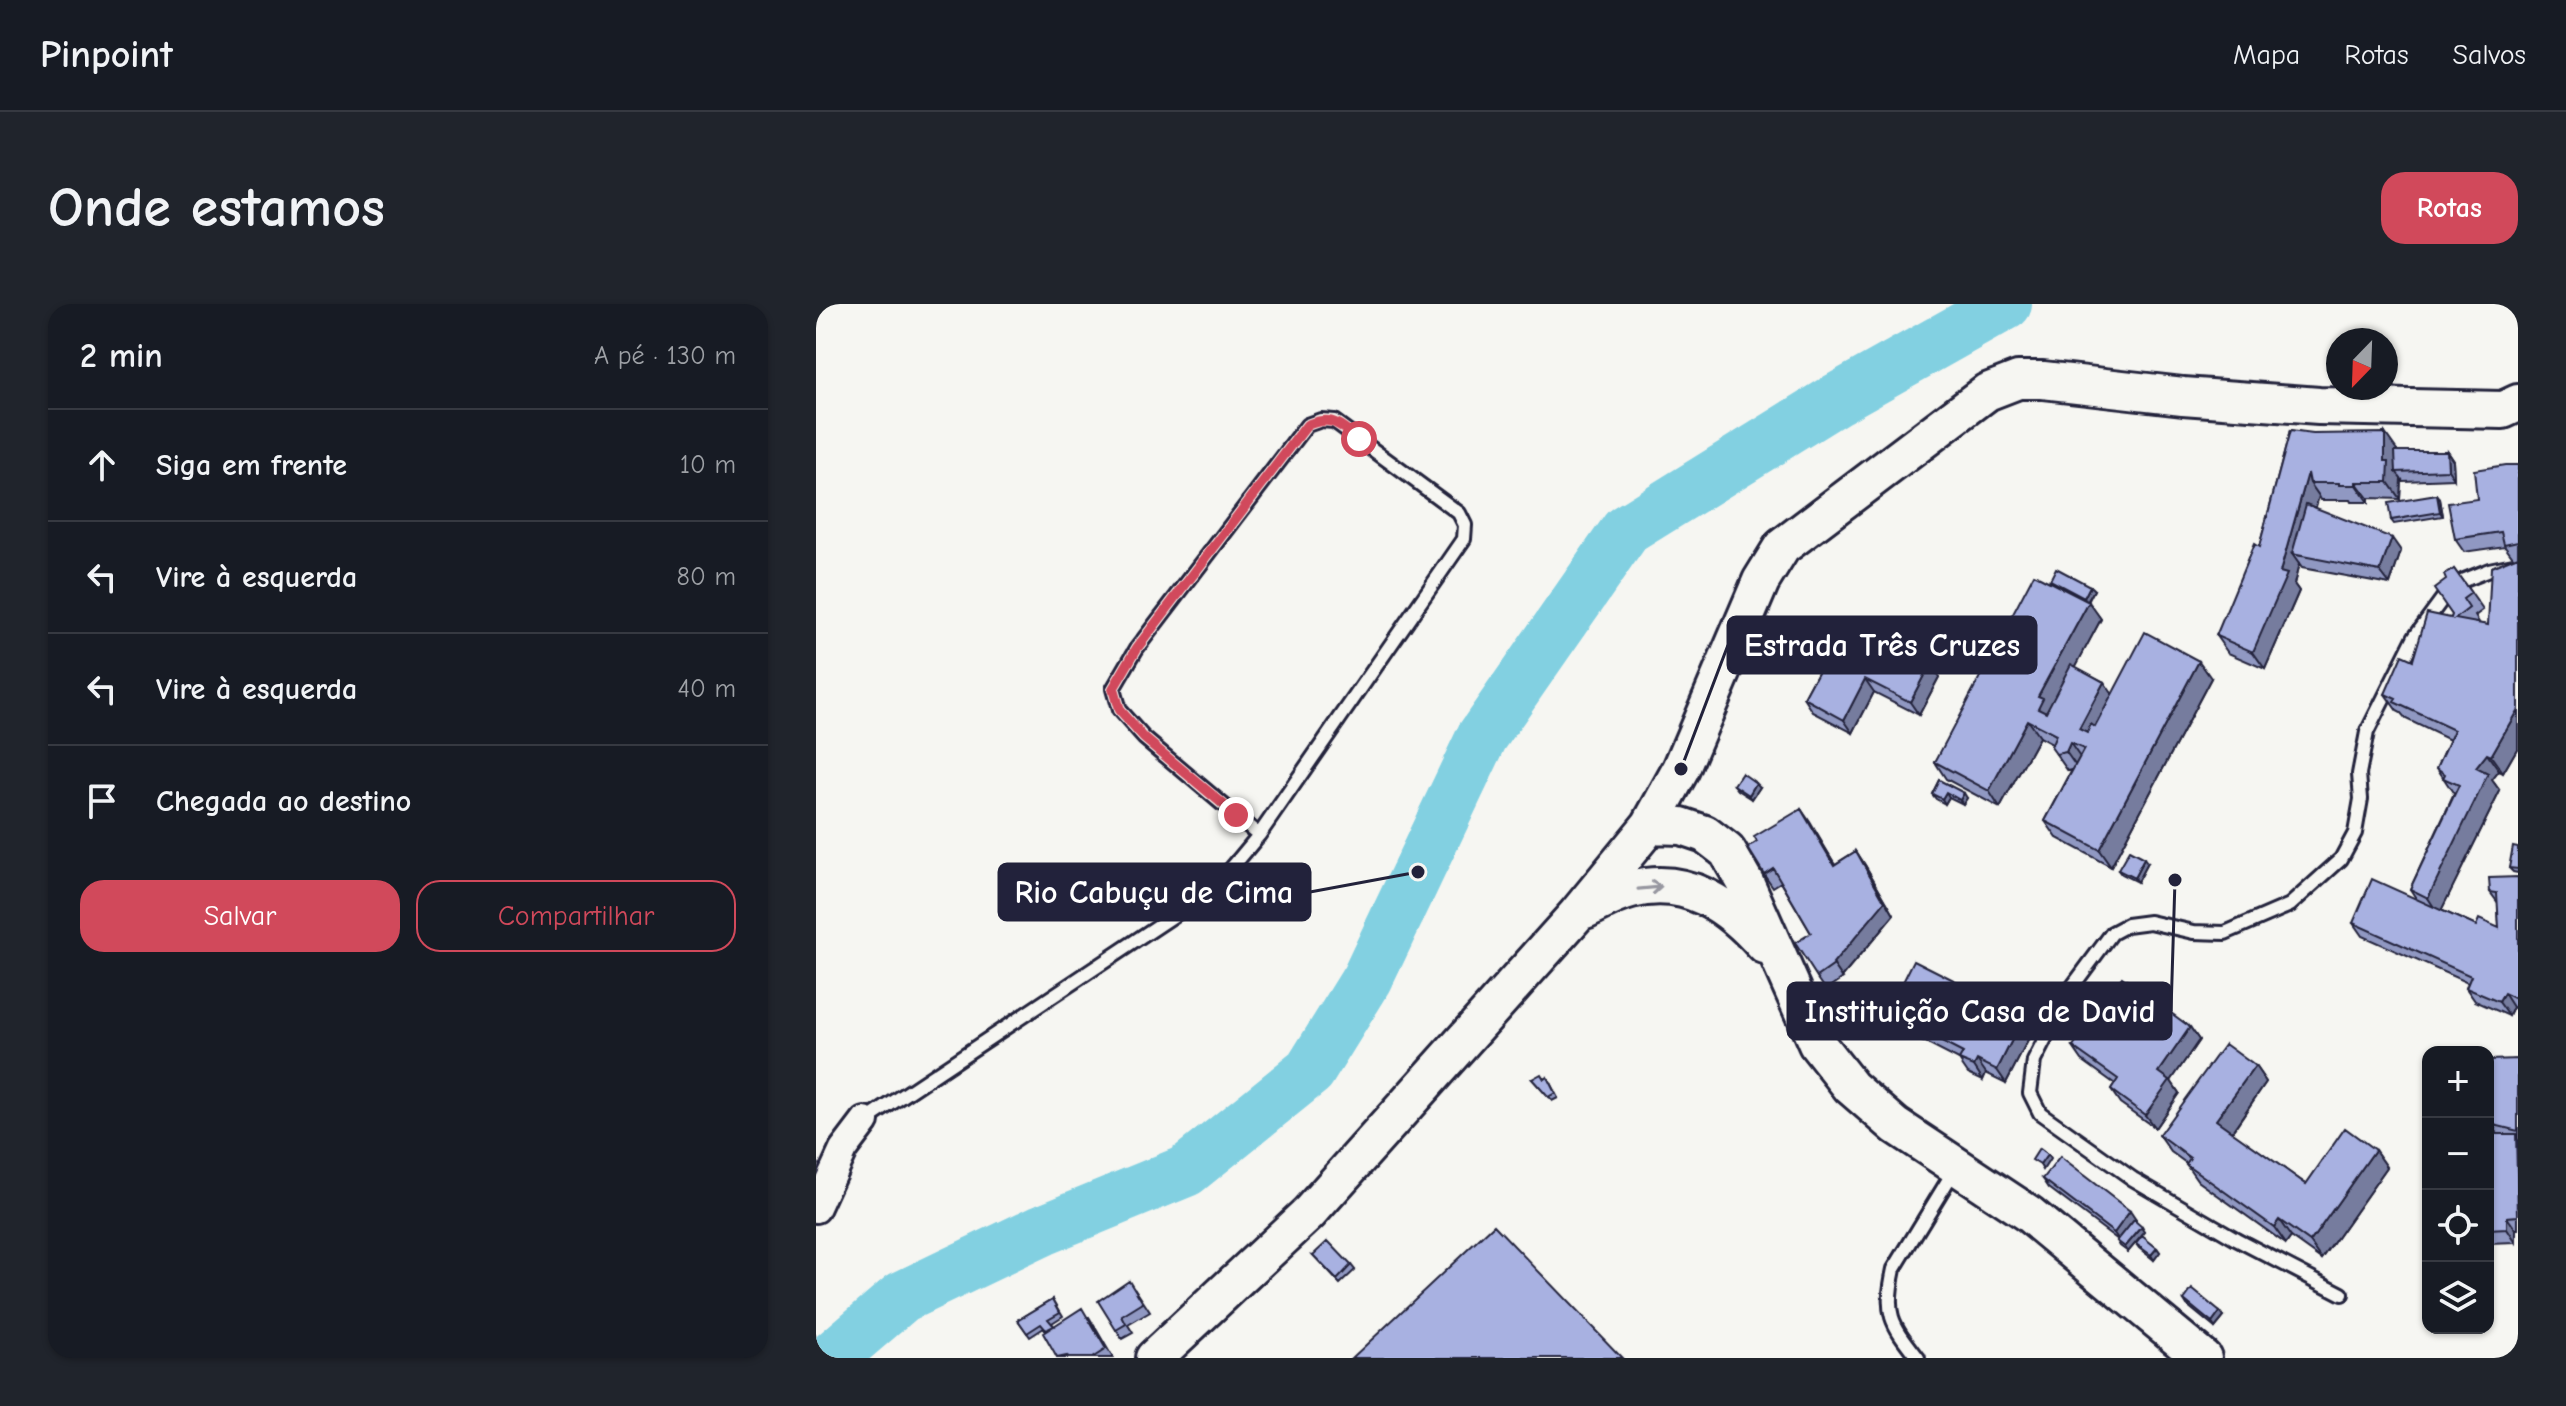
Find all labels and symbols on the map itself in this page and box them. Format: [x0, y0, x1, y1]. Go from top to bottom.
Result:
north arrow [2326, 328, 2398, 400]
route start [1341, 421, 1377, 457]
callout: Estrada Três Cruzes [1728, 617, 2036, 673]
text: Estrada Três Cruzes [1744, 627, 2020, 664]
route end [1218, 797, 1254, 833]
callout: Rio Cabuçu de Cima [999, 864, 1310, 920]
text: Rio Cabuçu de Cima [1015, 874, 1293, 911]
one-way arrow [1636, 880, 1663, 895]
callout: Instituição Casa de David [1788, 983, 2171, 1039]
text: Instituição Casa de David [1804, 993, 2156, 1030]

